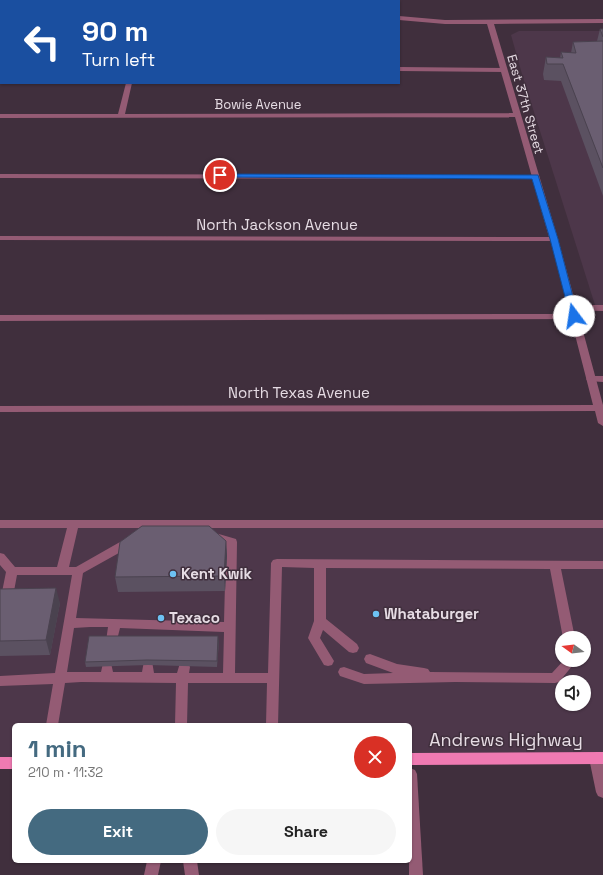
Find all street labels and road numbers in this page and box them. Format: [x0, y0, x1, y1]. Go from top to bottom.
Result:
street label: East 37th Street [503, 52, 548, 156]
street label: Bowie Avenue [215, 96, 301, 113]
street label: North Jackson Avenue [196, 215, 358, 234]
street label: North Texas Avenue [228, 383, 370, 402]
street label: Andrews Highway [429, 728, 583, 751]

